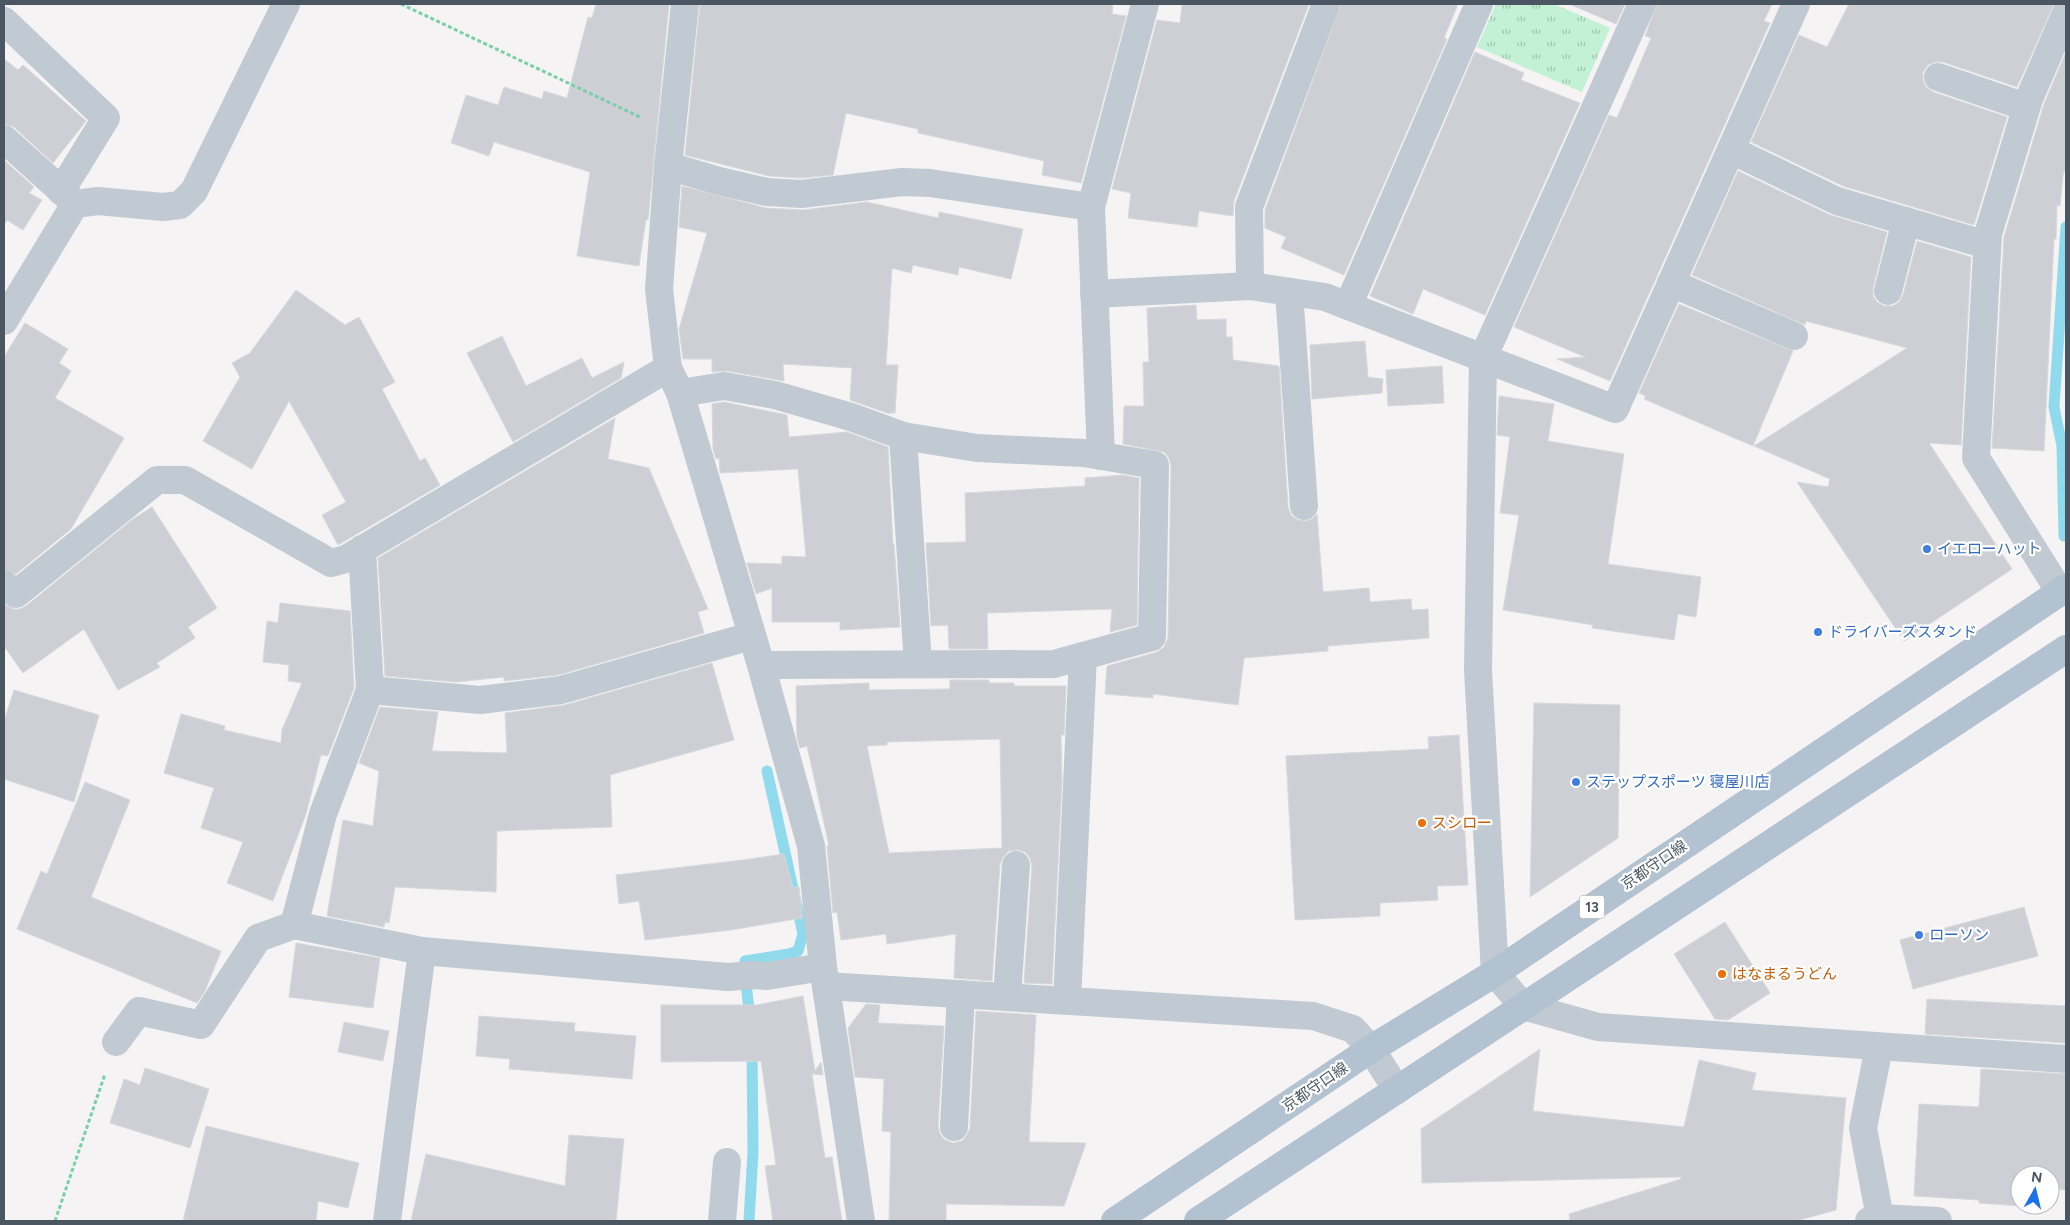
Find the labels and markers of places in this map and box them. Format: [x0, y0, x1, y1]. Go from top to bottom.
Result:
place label: イエローハット [1937, 540, 2042, 558]
marker: イエローハット [1921, 543, 1933, 555]
place label: ドライバーズスタンド [1828, 623, 1977, 641]
marker: ドライバーズスタンド [1812, 626, 1824, 638]
place label: ステップスポーツ 寝屋川店 [1586, 773, 1769, 791]
marker: ステップスポーツ 寝屋川店 [1570, 776, 1582, 788]
place label: スシロー [1432, 814, 1492, 832]
marker: スシロー [1416, 817, 1428, 829]
place label: ローソン [1929, 926, 1989, 944]
marker: ローソン [1913, 929, 1925, 941]
place label: はなまるうどん [1732, 965, 1837, 983]
marker: はなまるうどん [1716, 968, 1728, 980]

